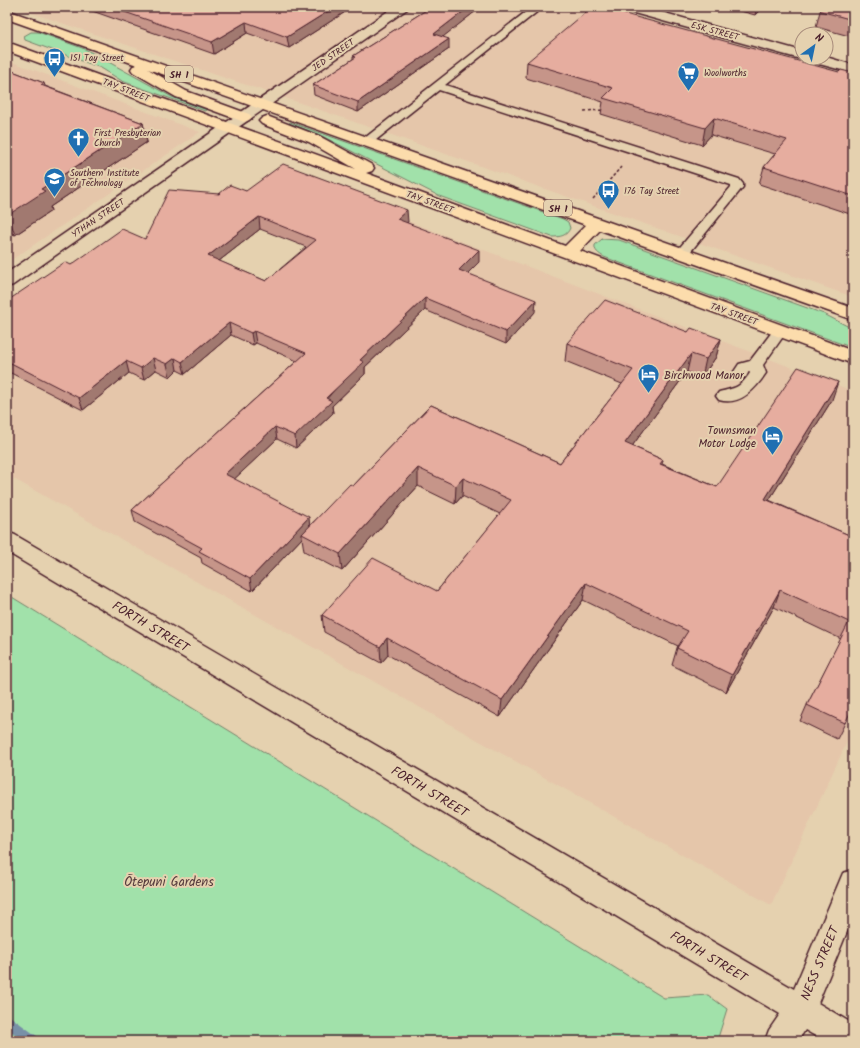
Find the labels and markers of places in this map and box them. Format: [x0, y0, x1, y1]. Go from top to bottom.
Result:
bus stop icon: 151 Tay Street [42, 45, 68, 78]
place label: 151 Tay Street [70, 51, 124, 66]
supermarket icon: Woolworths [675, 60, 701, 93]
place label: Woolworths [704, 66, 747, 81]
church icon: First Presbyterian Church [65, 125, 91, 158]
place label: First Presbyterian Church [94, 126, 161, 151]
school or university icon: Southern Institute of Technology [42, 165, 68, 198]
place label: Southern Institute of Technology [70, 166, 139, 191]
bus stop icon: 176 Tay Street [596, 178, 622, 211]
place label: 176 Tay Street [624, 184, 680, 199]
hotel icon: Birchwood Manor [636, 362, 662, 395]
place label: Birchwood Manor [664, 367, 745, 385]
place label: Townsman Motor Lodge [698, 422, 756, 453]
hotel icon: Townsman Motor Lodge [759, 423, 785, 456]

